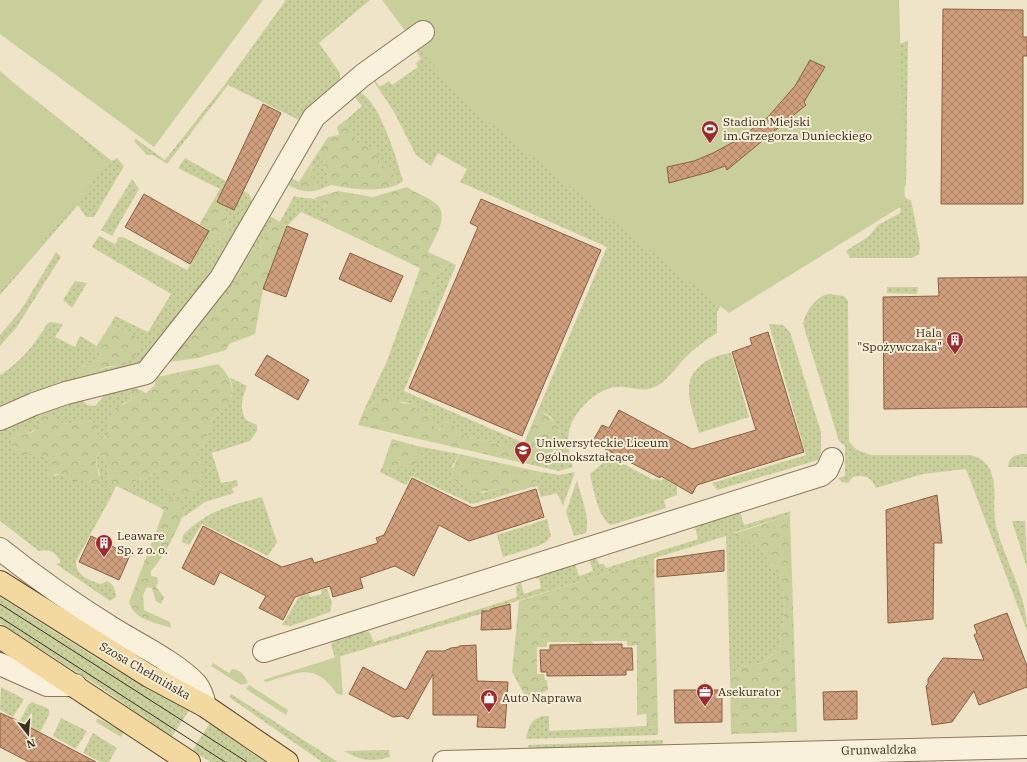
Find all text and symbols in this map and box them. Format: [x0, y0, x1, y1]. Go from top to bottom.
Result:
place label: Stadion Miejski im.Grzegorza Dunieckiego [723, 114, 872, 143]
sports icon: Stadion Miejski im.Grzegorza Dunieckiego [700, 119, 720, 144]
place label: Hala "Spożywczaka" [857, 325, 942, 354]
building icon: Hala "Spożywczaka" [945, 330, 965, 355]
place label: Uniwersyteckie Liceum Ogólnokształcące [536, 435, 669, 464]
school or university icon: Uniwersyteckie Liceum Ogólnokształcące [513, 440, 533, 465]
place label: Leaware Sp. z o. o. [117, 528, 168, 557]
building icon: Leaware Sp. z o. o. [94, 533, 114, 558]
street label: Szosa Chełmińska [97, 638, 194, 703]
office icon: Asekurator [695, 682, 715, 707]
place label: Asekurator [718, 684, 782, 699]
shop icon: Auto Naprawa [479, 688, 499, 713]
place label: Auto Naprawa [502, 690, 582, 705]
north arrow [8, 714, 48, 754]
text: N [24, 736, 37, 752]
street label: Grunwaldzka [841, 741, 917, 758]

